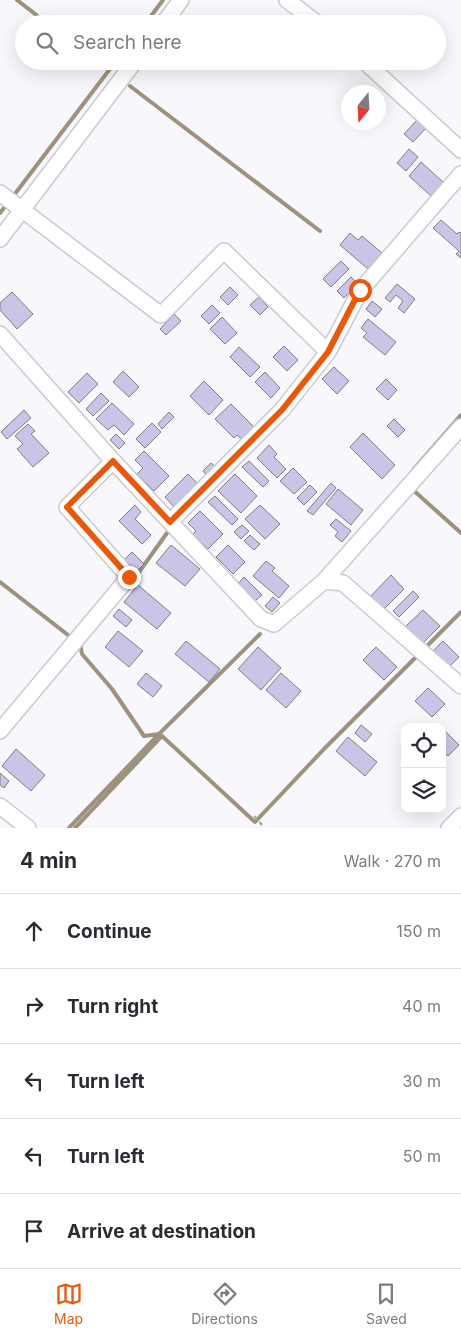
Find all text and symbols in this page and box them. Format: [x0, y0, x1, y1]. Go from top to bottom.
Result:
search box [15, 15, 446, 70]
icon: search [33, 29, 61, 57]
text: Search here [73, 31, 182, 54]
north arrow [341, 85, 386, 130]
route start [349, 279, 372, 302]
route end [118, 566, 141, 589]
map controls [401, 723, 446, 813]
button: locate [401, 723, 446, 768]
button: layers [401, 768, 446, 813]
text: 4 min [20, 848, 77, 873]
text: Walk · 270 m [344, 851, 441, 871]
icon: ahead [20, 917, 48, 945]
text: Continue [67, 920, 152, 943]
text: 150 m [396, 921, 441, 941]
icon: right [20, 992, 48, 1020]
text: Turn right [67, 995, 158, 1018]
text: 40 m [402, 996, 441, 1016]
icon: left [20, 1067, 48, 1095]
text: Turn left [67, 1070, 145, 1093]
text: 30 m [403, 1071, 441, 1091]
icon: left [20, 1142, 48, 1170]
text: Turn left [67, 1145, 145, 1168]
text: 50 m [403, 1146, 441, 1166]
icon: arrive [20, 1217, 48, 1245]
text: Arrive at destination [67, 1220, 256, 1243]
tab: Map [54, 1280, 83, 1327]
tab: Directions [191, 1280, 258, 1327]
tab: Saved [366, 1280, 407, 1327]

